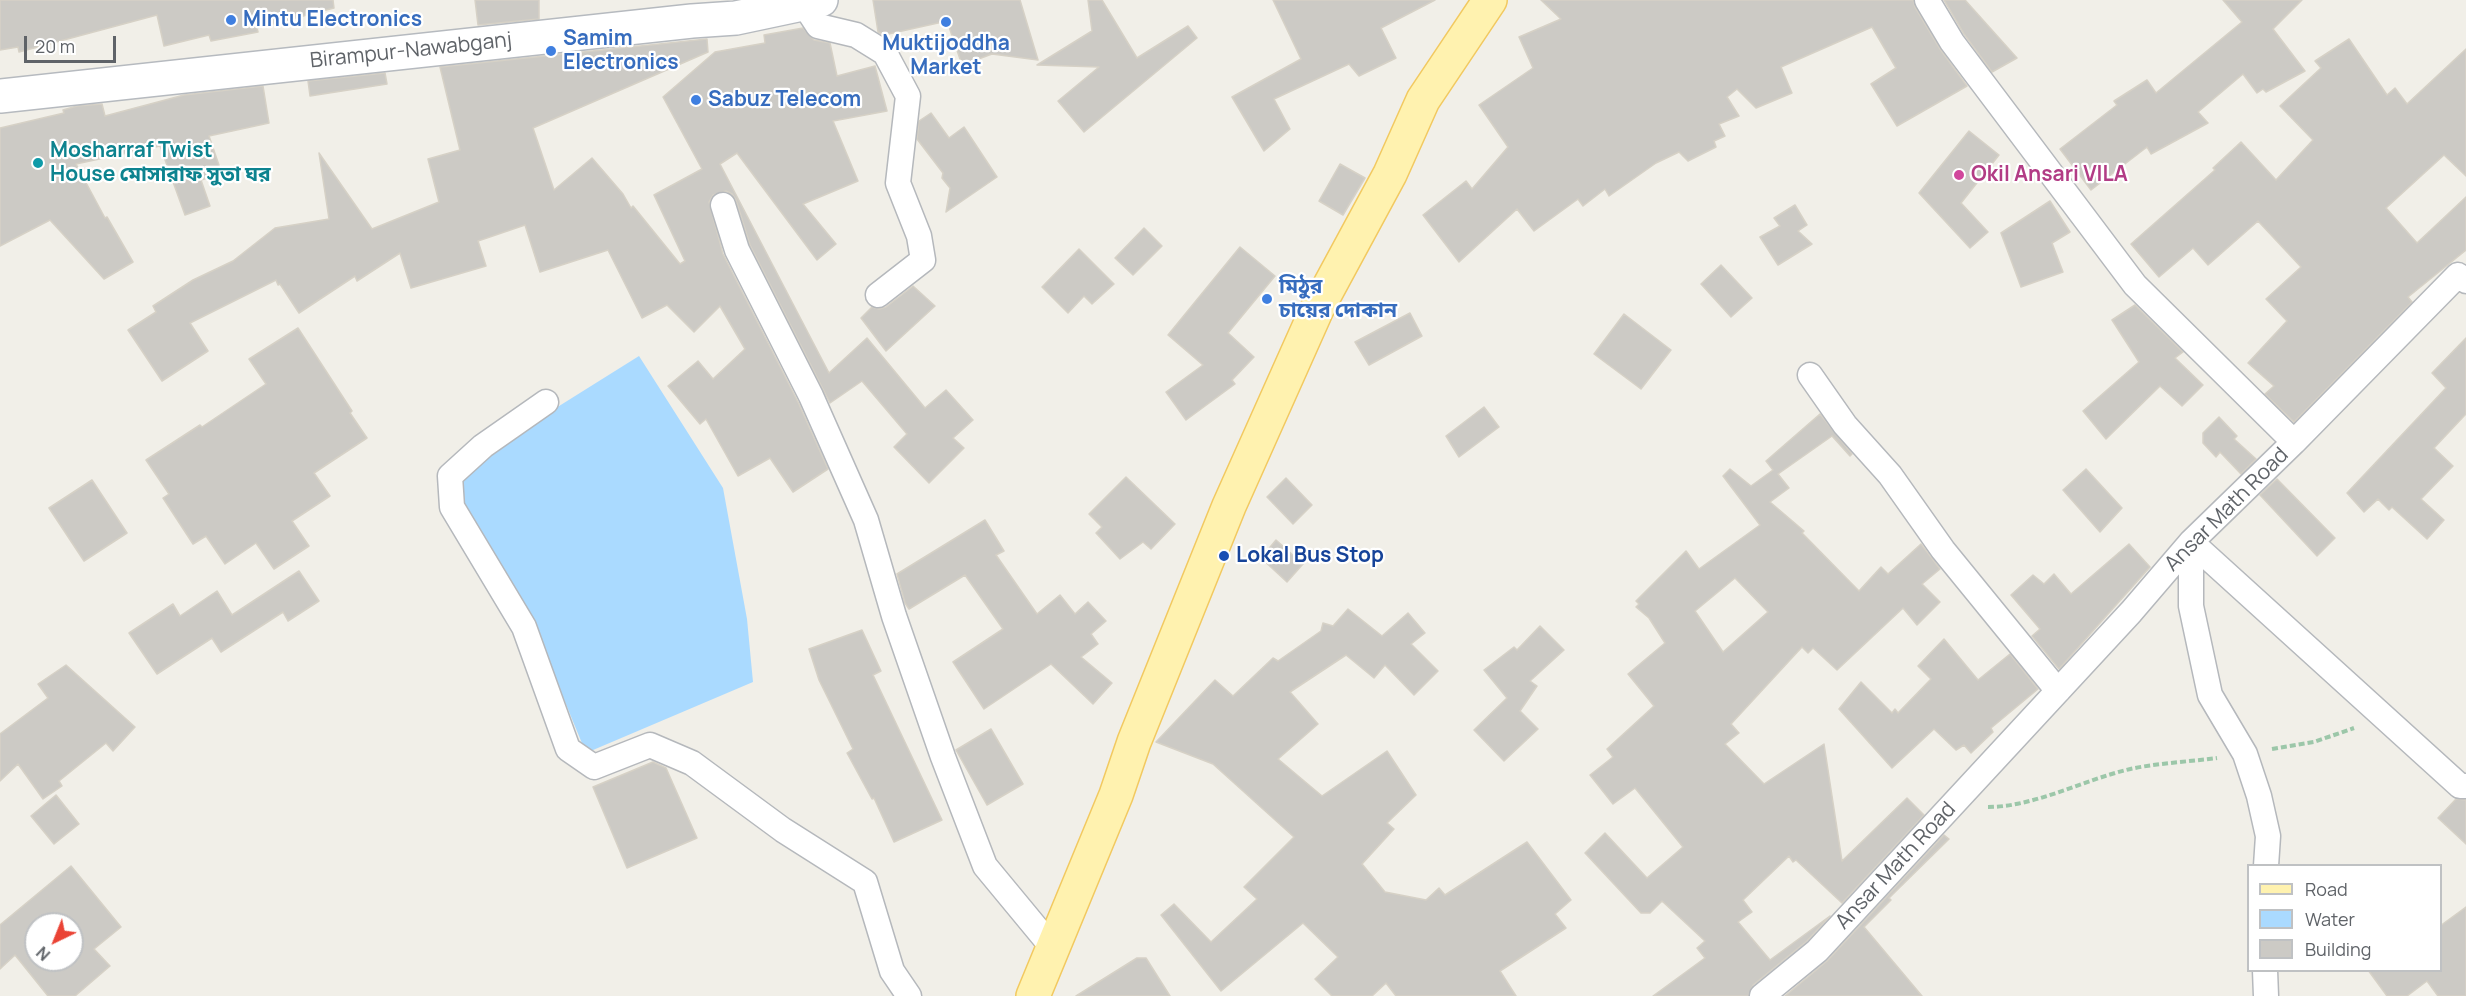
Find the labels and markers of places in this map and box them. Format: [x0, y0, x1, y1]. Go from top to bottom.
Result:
place label: Mintu Electronics [243, 7, 422, 33]
marker: Mintu Electronics [224, 13, 238, 27]
marker: Muktijoddha Market [939, 15, 953, 29]
place label: Samim Electronics [563, 26, 679, 76]
place label: Muktijoddha Market [882, 31, 1010, 81]
marker: Samim Electronics [544, 44, 558, 58]
place label: Sabuz Telecom [708, 87, 861, 113]
marker: Sabuz Telecom [689, 93, 703, 107]
place label: Mosharraf Twist House মোসারাফ সুতা ঘর [50, 138, 271, 188]
marker: Mosharraf Twist House মোসারাফ সুতা ঘর [31, 156, 45, 170]
place label: Okil Ansari VILA [1971, 162, 2128, 188]
marker: Okil Ansari VILA [1952, 168, 1966, 182]
place label: মিঠুর চায়ের দোকান [1279, 274, 1397, 324]
marker: মিঠুর চায়ের দোকান [1260, 292, 1274, 306]
place label: Lokal Bus Stop [1236, 543, 1384, 569]
marker: Lokal Bus Stop [1217, 549, 1231, 563]

